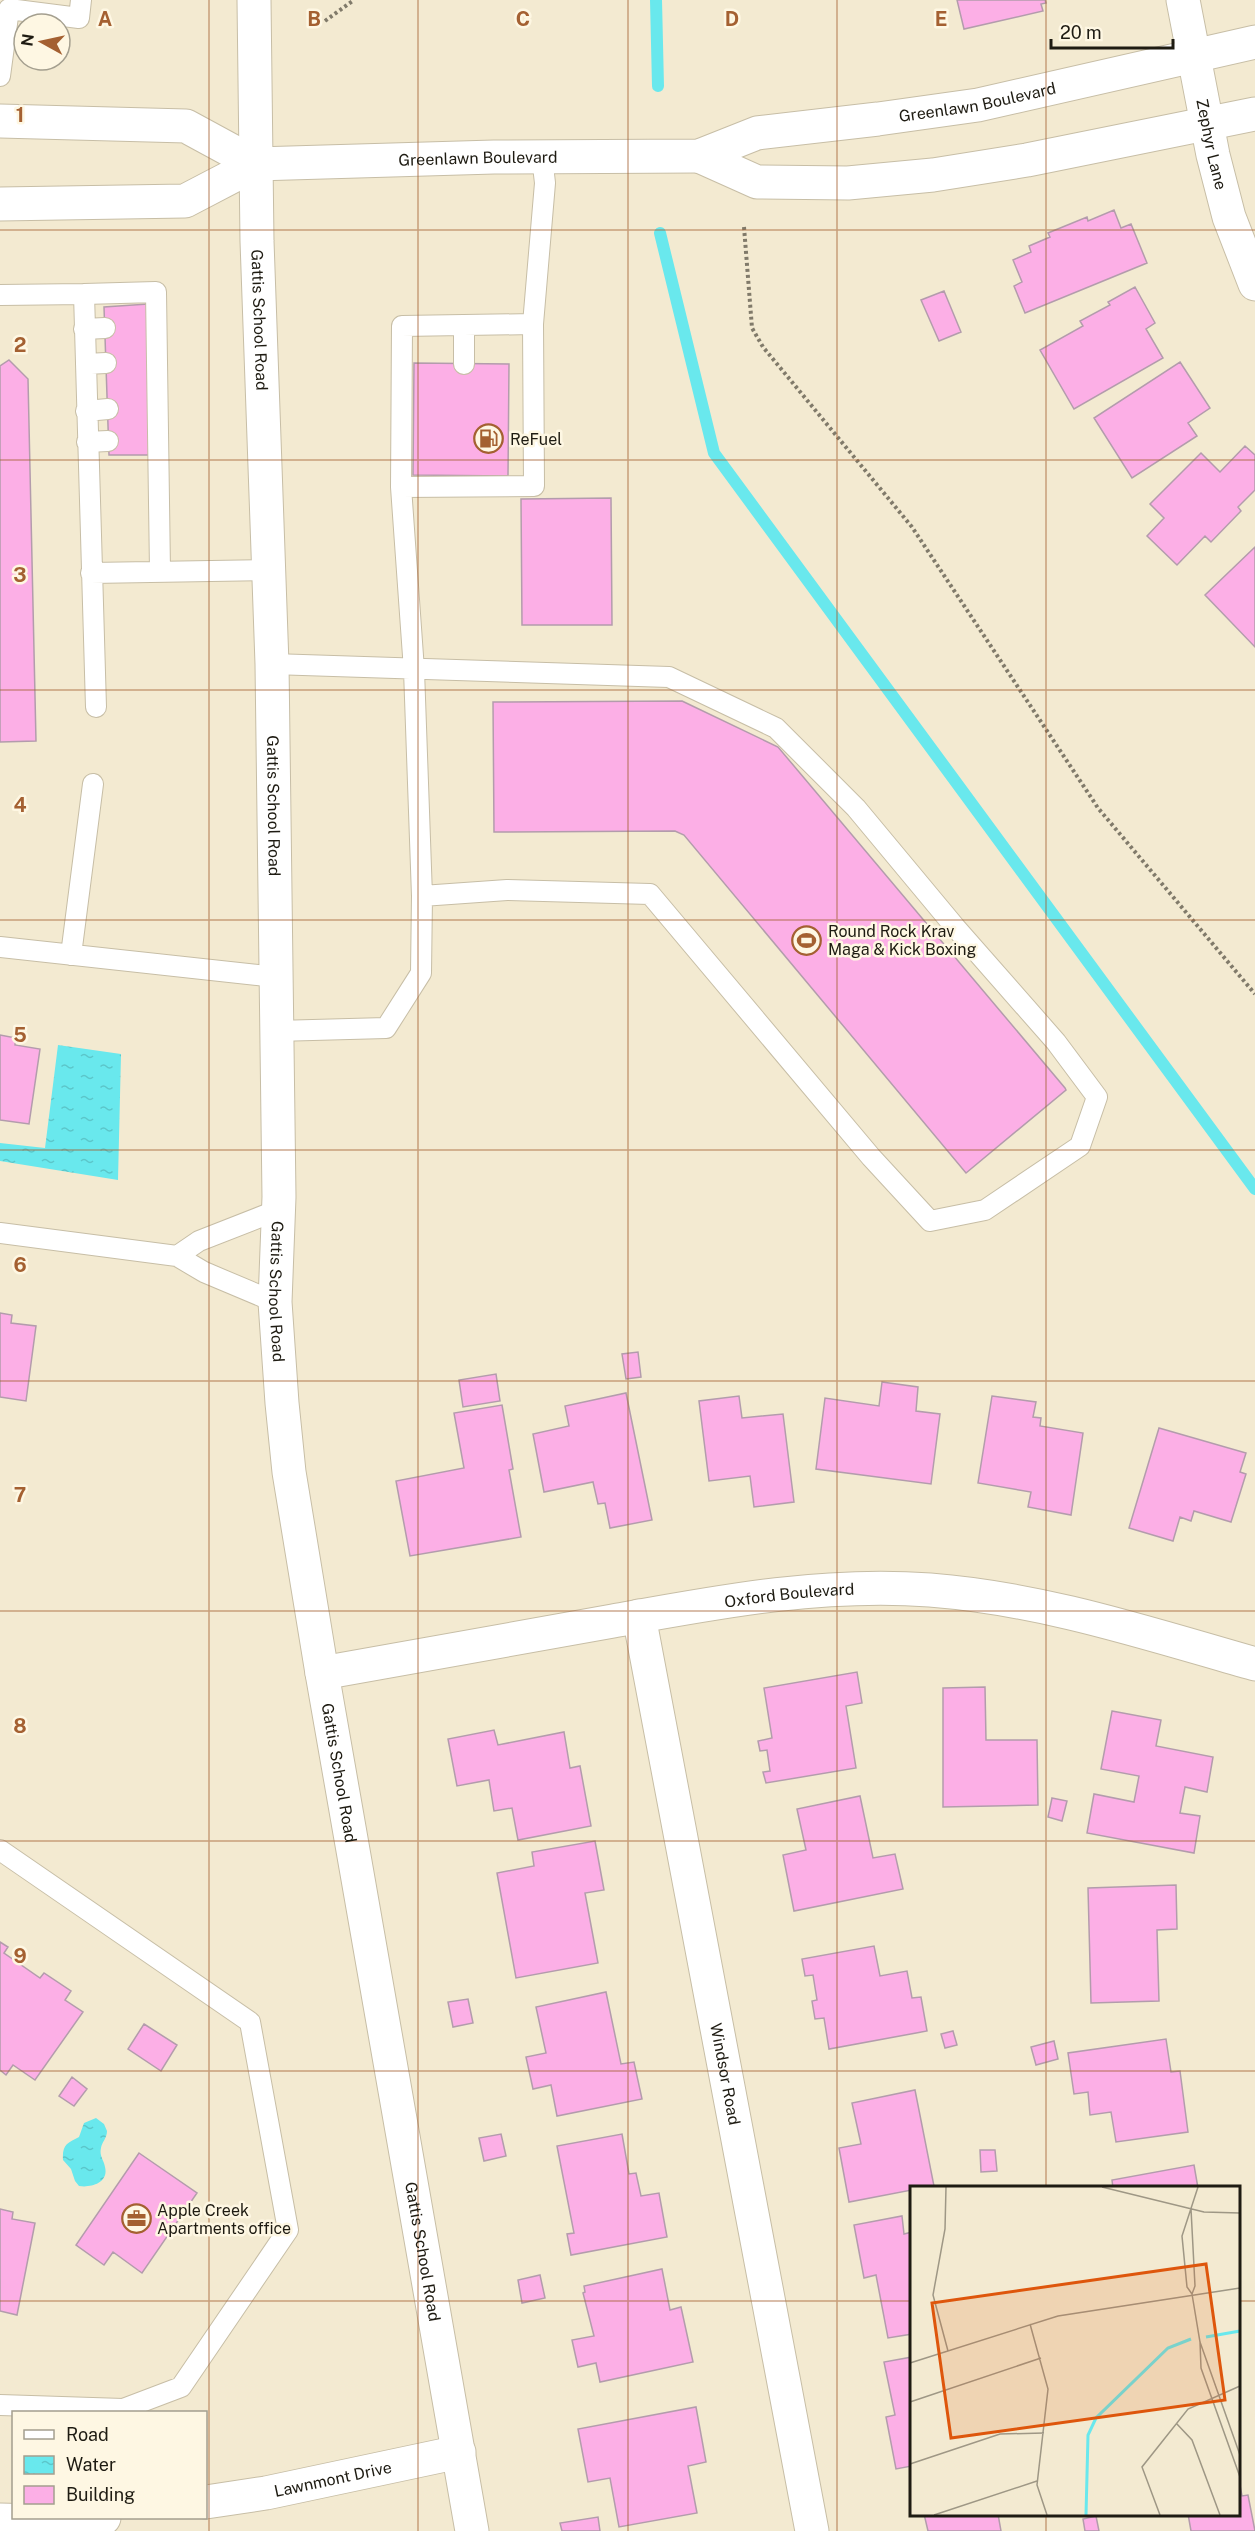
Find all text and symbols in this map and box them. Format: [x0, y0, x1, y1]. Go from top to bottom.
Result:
text: A [98, 7, 112, 31]
text: B [307, 7, 321, 31]
text: C [516, 7, 530, 31]
text: D [725, 7, 739, 31]
text: E [935, 7, 947, 31]
north arrow [12, 12, 72, 72]
scale bar [1051, 12, 1172, 50]
text: 20 m [1060, 22, 1102, 43]
text: N [17, 32, 38, 48]
street label: Greenlawn Boulevard [898, 79, 1058, 126]
street label: Zephyr Lane [1192, 97, 1231, 192]
text: 1 [16, 103, 24, 127]
street label: Greenlawn Boulevard [398, 148, 558, 170]
street label: Gattis School Road [247, 249, 271, 391]
text: 2 [14, 333, 26, 357]
fuel station icon: ReFuel [473, 423, 505, 455]
place label: ReFuel [510, 430, 562, 449]
text: 3 [13, 563, 27, 587]
street label: Gattis School Road [263, 735, 284, 876]
text: 4 [13, 793, 27, 817]
place label: Round Rock Krav Maga & Kick Boxing [828, 922, 977, 959]
sports icon: Round Rock Krav Maga & Kick Boxing [791, 924, 823, 956]
text: 5 [13, 1023, 27, 1047]
street label: Gattis School Road [265, 1221, 288, 1363]
text: 6 [13, 1253, 27, 1277]
text: 7 [14, 1483, 26, 1507]
street label: Oxford Boulevard [723, 1580, 855, 1612]
street label: Gattis School Road [317, 1702, 360, 1844]
text: 8 [13, 1714, 27, 1738]
text: 9 [13, 1944, 27, 1968]
street label: Windsor Road [706, 2021, 744, 2127]
street label: Gattis School Road [401, 2180, 444, 2323]
inset map [910, 2186, 1240, 2516]
place label: Apple Creek Apartments office [157, 2201, 291, 2238]
office icon: Apple Creek Apartments office [120, 2203, 152, 2235]
legend [12, 2411, 207, 2519]
text: Road [66, 2424, 109, 2445]
text: Water [66, 2454, 116, 2475]
street label: Lawnmont Drive [272, 2458, 393, 2501]
text: Building [66, 2484, 135, 2505]

